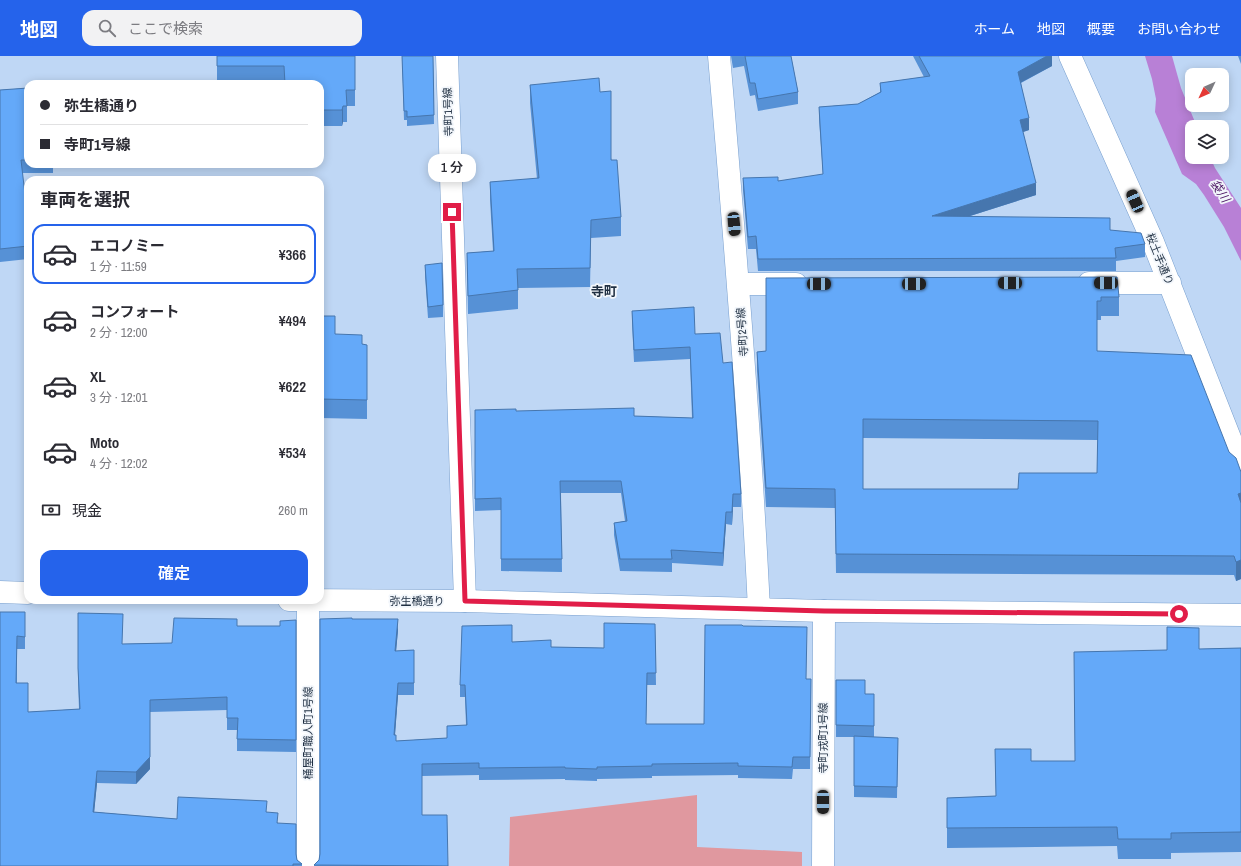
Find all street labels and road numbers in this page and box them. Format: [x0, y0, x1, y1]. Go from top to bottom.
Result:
street label: 寺町1号線 [440, 87, 456, 137]
street label: 桜土手通り [1143, 231, 1177, 287]
street label: 寺町2号線 [733, 307, 751, 357]
street label: 弥生橋通り [390, 594, 445, 608]
street label: 桶屋町職人町1号線 [301, 686, 315, 780]
street label: 寺町戎町1号線 [816, 702, 830, 774]

